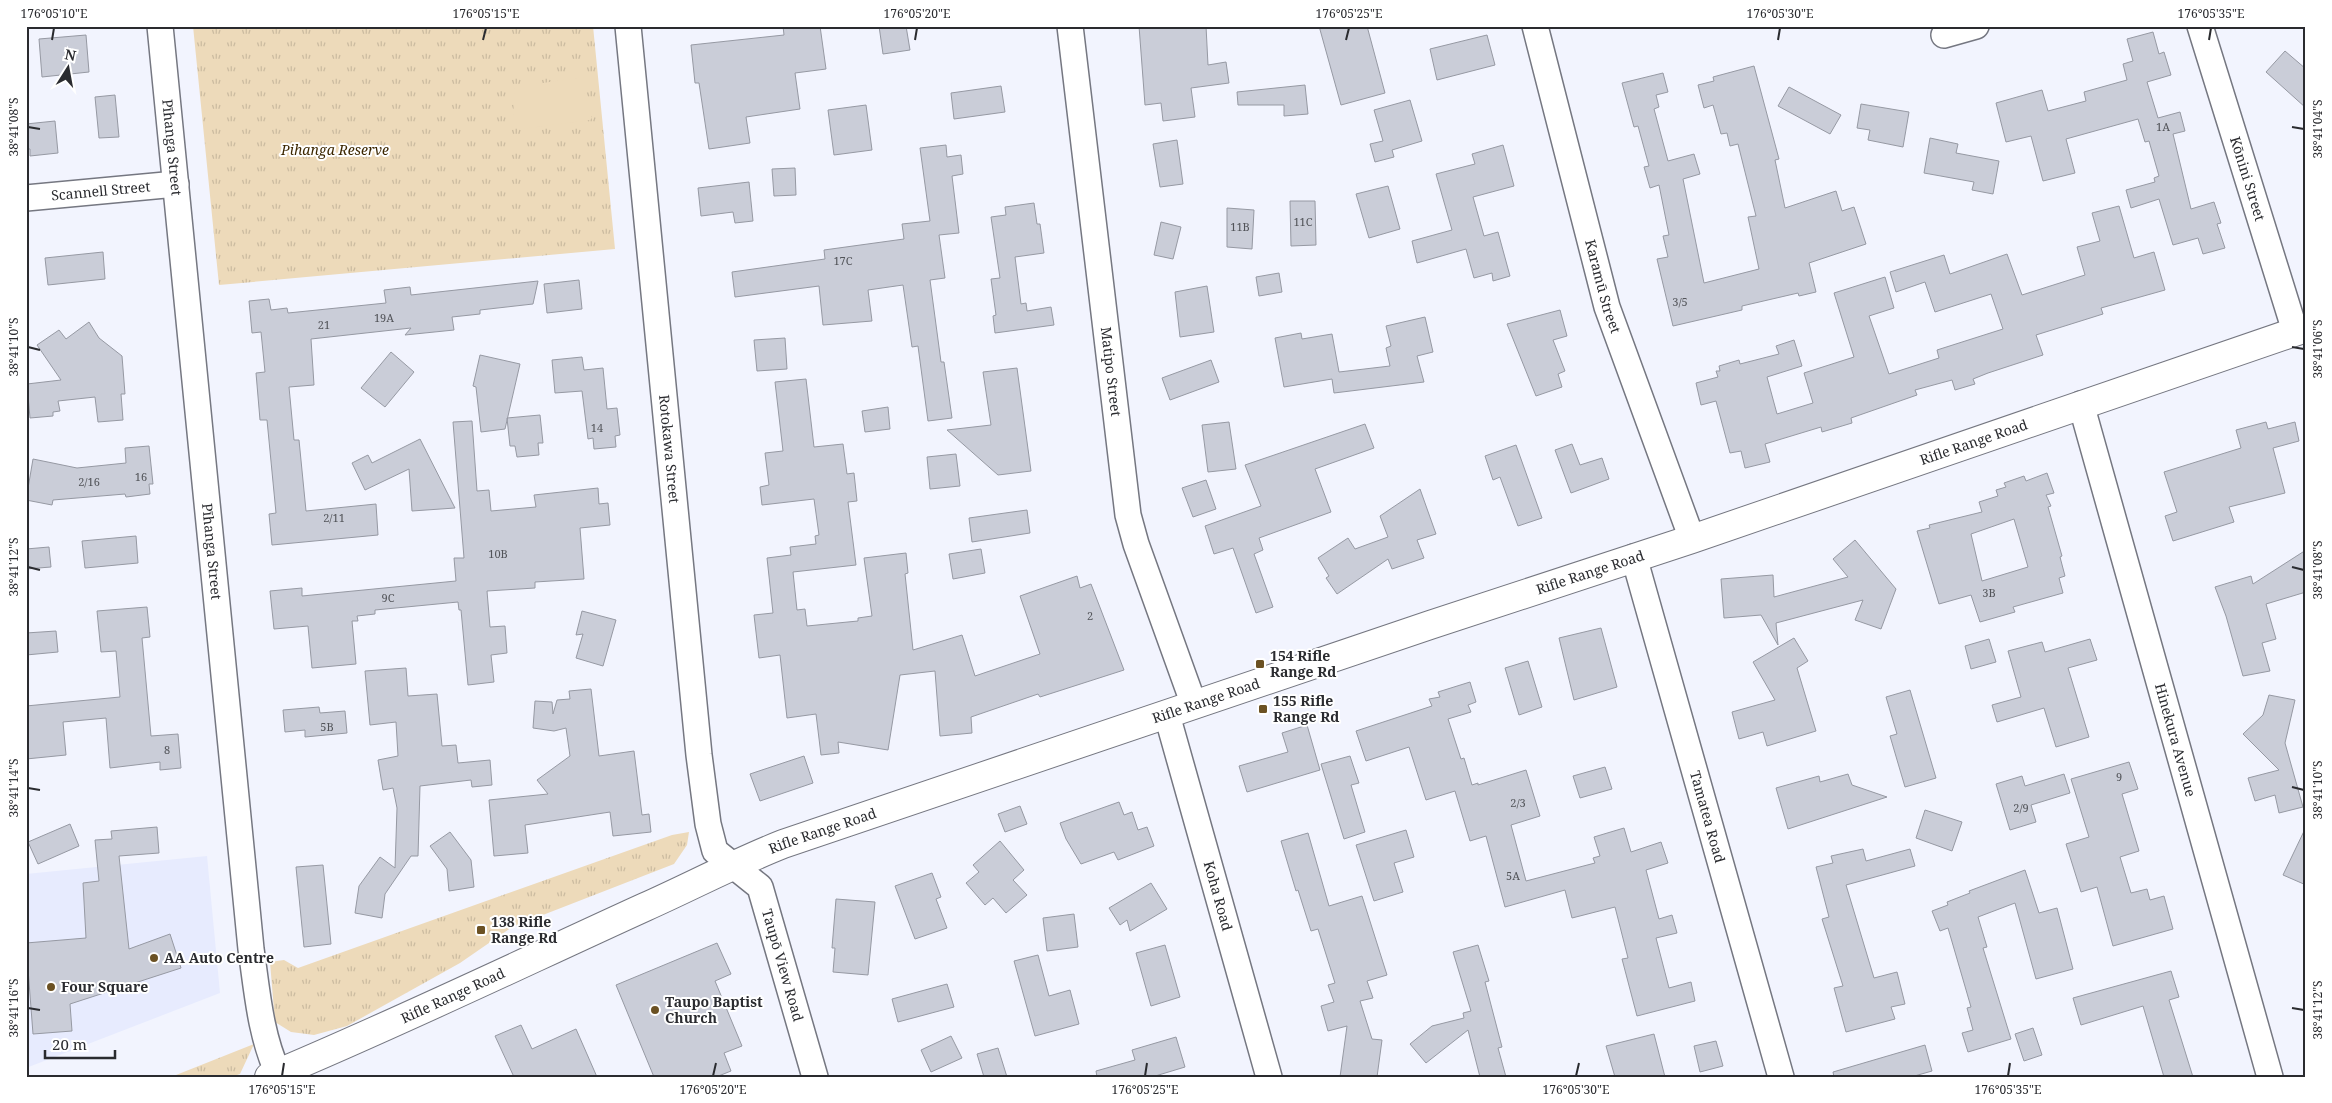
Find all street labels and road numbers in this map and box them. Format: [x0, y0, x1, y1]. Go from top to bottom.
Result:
street label: Pīhanga Street [158, 98, 187, 197]
street label: Kōnini Street [2226, 134, 2270, 223]
street label: Scannell Street [50, 176, 151, 205]
street label: Karamū Street [1581, 237, 1626, 336]
street label: Matipo Street [1097, 326, 1126, 417]
street label: Rotokawa Street [655, 394, 684, 504]
street label: Rifle Range Road [1917, 414, 2030, 469]
street label: Pīhanga Street [198, 502, 227, 601]
street label: Rifle Range Road [1534, 545, 1647, 599]
street label: Rifle Range Road [1149, 673, 1263, 727]
street label: Hinekura Avenue [2151, 681, 2201, 799]
street label: Tamatea Road [1686, 768, 1730, 865]
street label: Rifle Range Road [765, 803, 879, 858]
street label: Koha Road [1200, 859, 1237, 933]
street label: Taupō View Road [758, 907, 809, 1024]
street label: Rifle Range Road [397, 963, 508, 1027]

